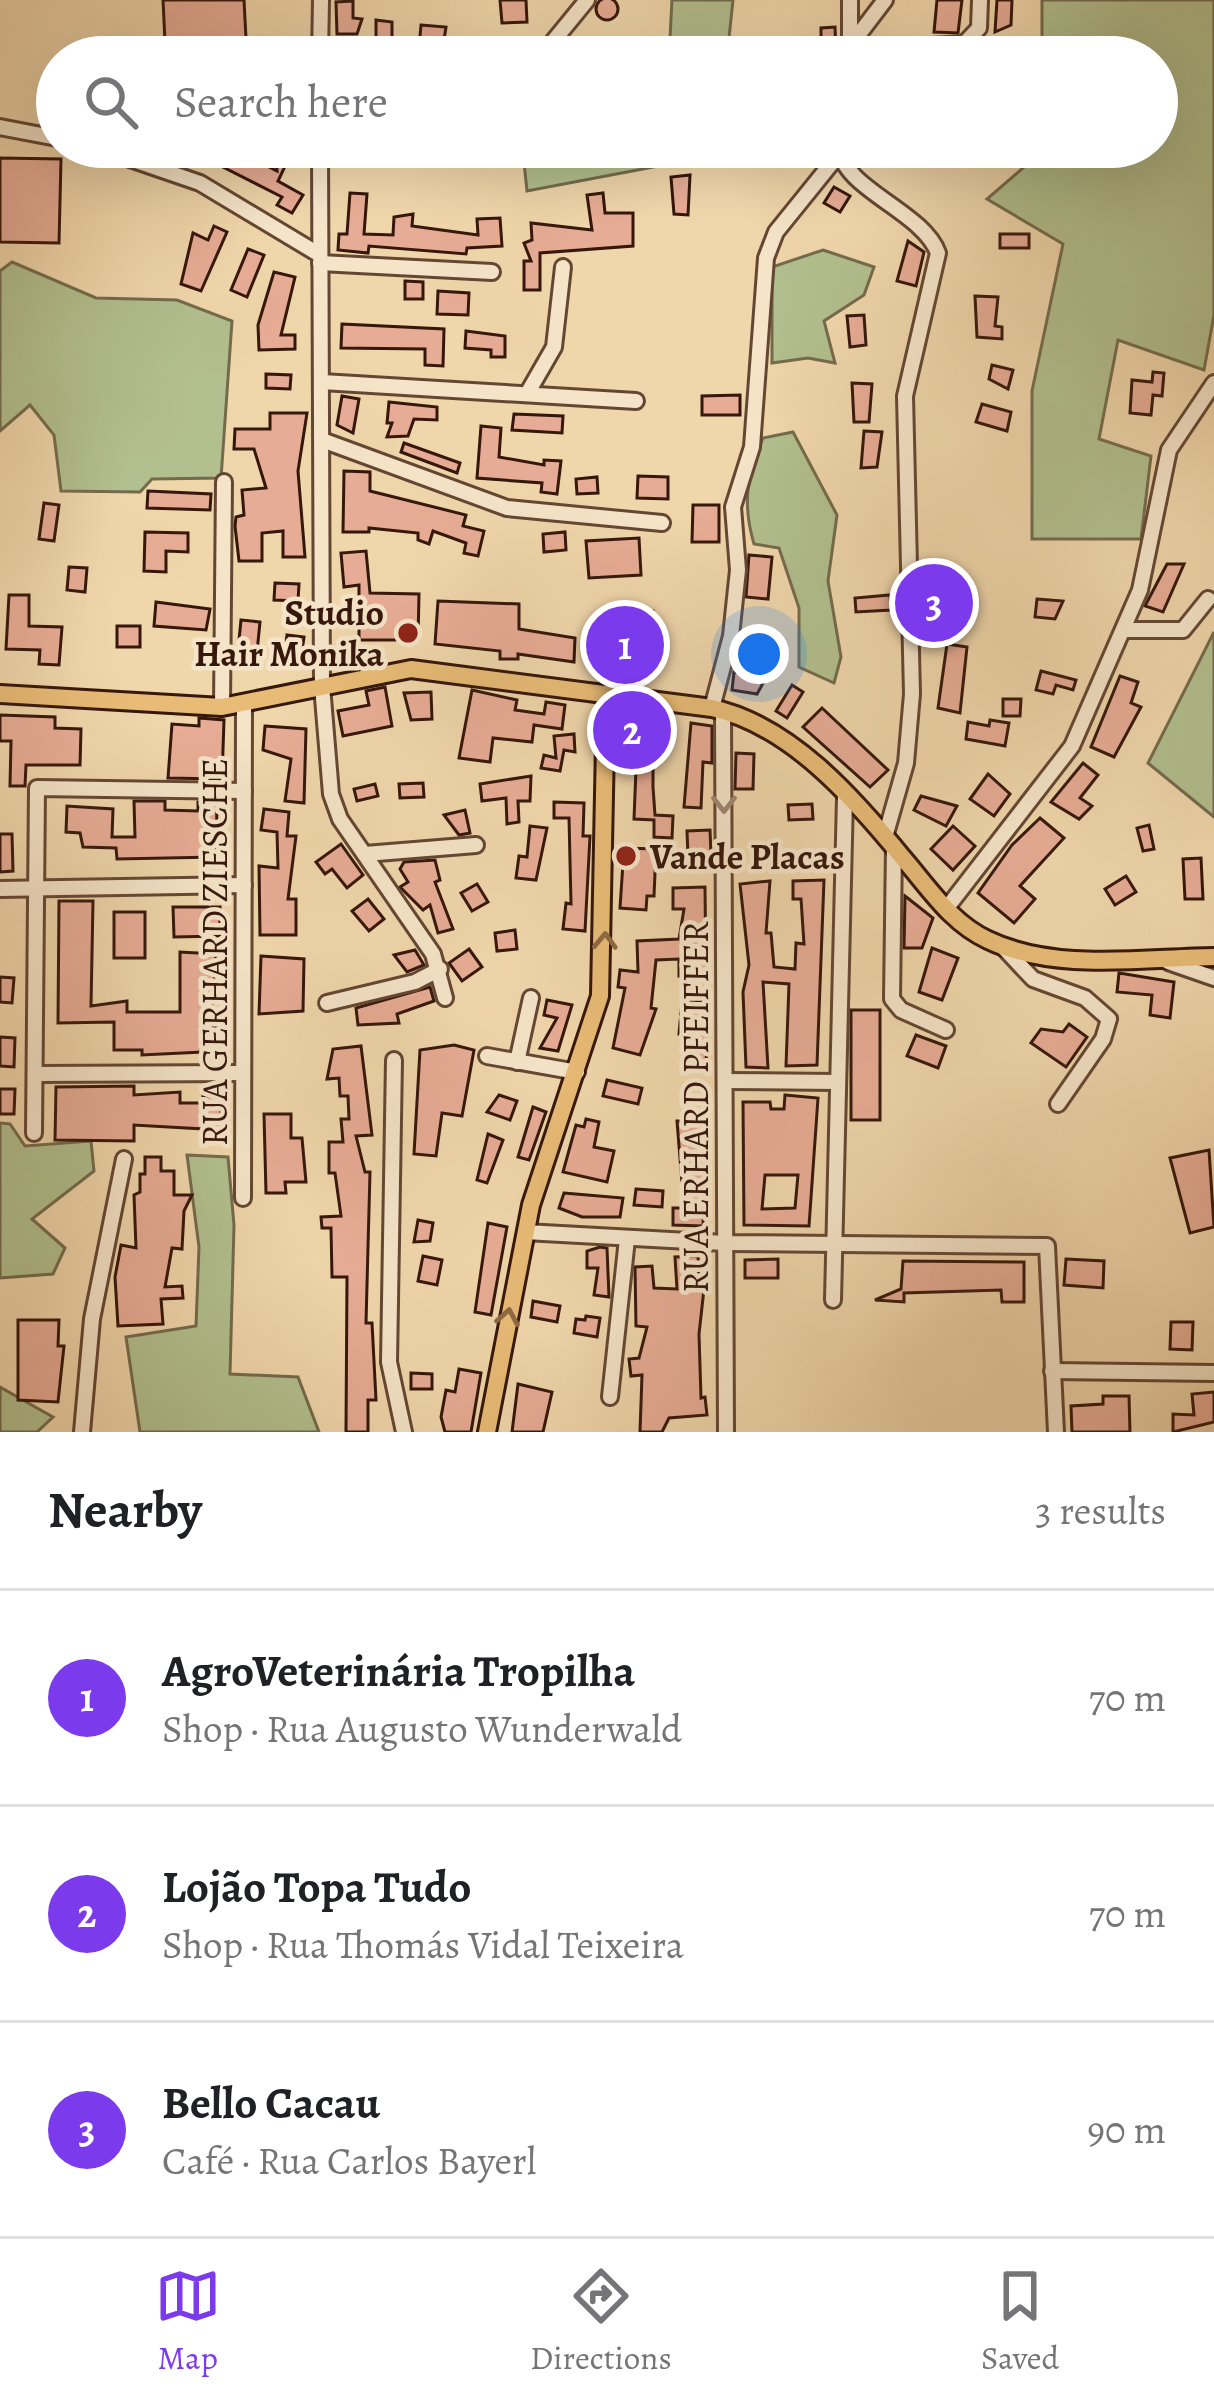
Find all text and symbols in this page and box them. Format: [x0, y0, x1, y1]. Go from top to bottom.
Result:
search box [36, 36, 1178, 168]
icon: search [78, 69, 144, 135]
text: Search here [174, 71, 388, 133]
pin: 3 [895, 558, 973, 648]
place label: Studio Hair Monika [194, 588, 385, 678]
pin: 1 [586, 600, 664, 690]
marker: Studio Hair Monika [395, 620, 421, 646]
your location [729, 624, 789, 684]
pin: 2 [593, 685, 671, 775]
street label: RUA GERHARD ZIESCHE [190, 758, 239, 1146]
one-way arrow [711, 796, 737, 814]
place label: Vande Placas [649, 832, 845, 881]
marker: Vande Placas [613, 843, 639, 869]
street label: RUA ERHARD PFEIFFER [671, 921, 720, 1293]
one-way arrow [591, 931, 617, 950]
one-way arrow [495, 1307, 520, 1327]
text: Nearby [48, 1475, 202, 1545]
text: 3 results [1035, 1484, 1166, 1537]
text: AgroVeterinária Tropilha [162, 1640, 635, 1702]
text: 1 [80, 1671, 94, 1724]
text: 70 m [1089, 1671, 1166, 1724]
text: Shop · Rua Augusto Wunderwald [162, 1702, 682, 1755]
text: Lojão Topa Tudo [162, 1856, 471, 1918]
text: 2 [78, 1887, 96, 1940]
text: 70 m [1089, 1887, 1166, 1940]
text: Shop · Rua Thomás Vidal Teixeira [162, 1918, 684, 1971]
text: Bello Cacau [162, 2072, 380, 2134]
text: 3 [79, 2103, 95, 2156]
text: 90 m [1087, 2103, 1166, 2156]
text: Café · Rua Carlos Bayerl [162, 2134, 536, 2187]
tab: Map [155, 2263, 221, 2380]
tab: Directions [530, 2263, 672, 2380]
tab: Saved [981, 2263, 1059, 2380]

